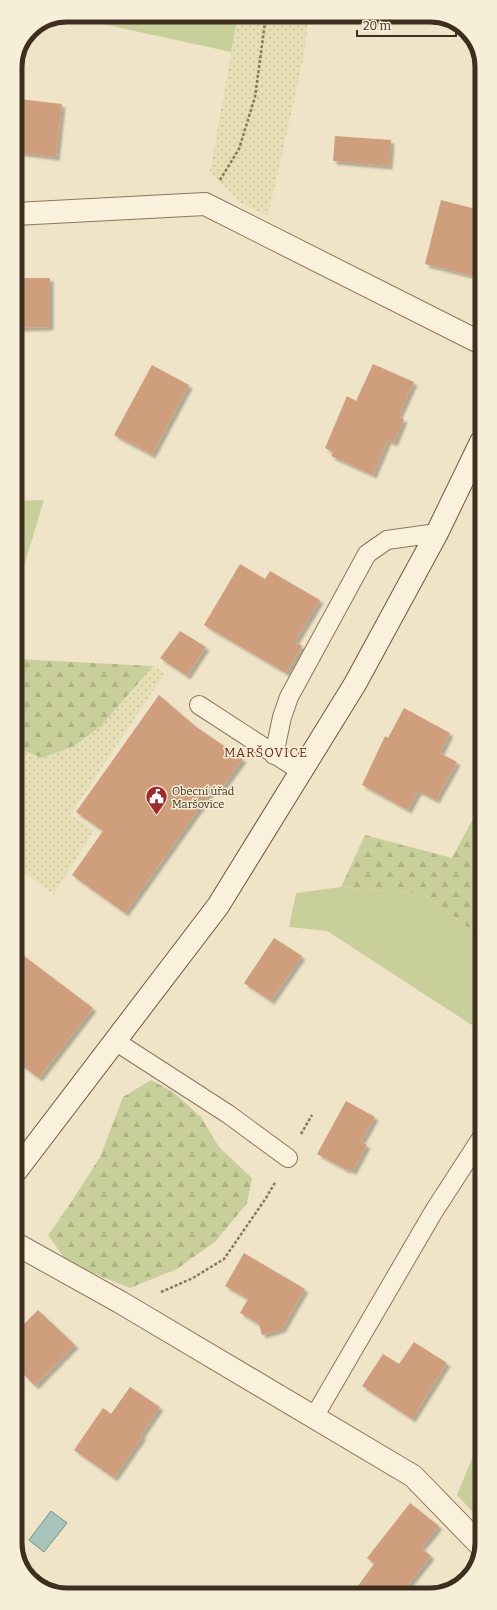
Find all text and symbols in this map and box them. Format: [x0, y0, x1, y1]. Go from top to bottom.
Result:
scale bar [357, 12, 456, 38]
text: 20 m [363, 19, 392, 33]
district label: MARŠOVICE [224, 745, 308, 760]
public building icon: Obecní úřad Maršovice [143, 784, 169, 817]
place label: Obecní úřad Maršovice [172, 785, 235, 811]

